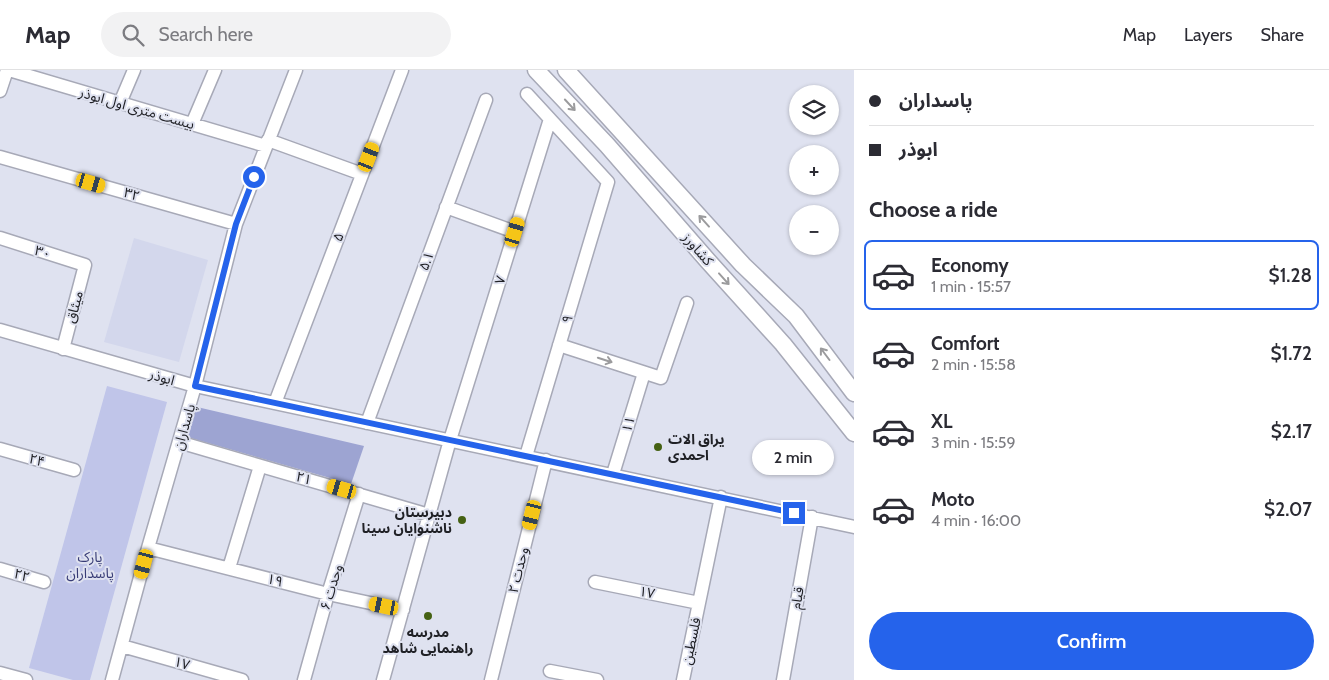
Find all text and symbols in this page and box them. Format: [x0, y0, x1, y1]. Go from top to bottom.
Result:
search box [101, 12, 451, 57]
text: Map [25, 20, 71, 49]
icon: search [119, 21, 147, 49]
text: Search here [159, 23, 253, 46]
text: Map [1123, 24, 1156, 46]
text: Layers [1184, 24, 1233, 46]
text: Share [1261, 24, 1304, 46]
street label: بیست متری اول ابوذر [76, 83, 197, 133]
map controls [789, 85, 839, 255]
button: layers [789, 85, 839, 135]
text: پاسداران [899, 89, 973, 112]
one-way arrow [564, 99, 576, 112]
text: ابوذر [899, 138, 938, 161]
car [356, 140, 381, 174]
button: + [789, 145, 839, 195]
route start [243, 166, 265, 188]
car [74, 172, 107, 194]
street label: ۳۲ [122, 183, 142, 205]
text: Choose a ride [869, 196, 998, 223]
button: − [789, 205, 839, 255]
car [503, 215, 526, 249]
one-way arrow [698, 215, 710, 228]
street label: کشاورز [678, 228, 717, 270]
street label: ۵ [328, 230, 348, 244]
street label: ۳۰ [33, 241, 53, 263]
street label: ۵.۱ [414, 249, 438, 273]
icon: car [871, 253, 916, 298]
text: Economy [931, 254, 1009, 277]
text: $1.28 [1269, 264, 1312, 287]
one-way arrow [718, 273, 730, 286]
street label: ۷ [490, 274, 510, 286]
text: 1 min · 15:57 [931, 277, 1011, 296]
street label: میثاق [61, 289, 87, 325]
street label: ۹ [557, 313, 577, 325]
icon: car [871, 331, 916, 376]
text: Comfort [931, 332, 1000, 355]
text: $1.72 [1270, 342, 1312, 365]
one-way arrow [820, 347, 830, 361]
text: 2 min · 15:58 [931, 355, 1016, 374]
one-way arrow [597, 356, 613, 366]
street label: ابوذر [146, 365, 177, 389]
street label: پاسداران [169, 402, 200, 453]
icon: car [871, 409, 916, 454]
text: XL [931, 410, 952, 433]
street label: ۱۱ [617, 414, 639, 434]
text: $2.17 [1271, 420, 1312, 443]
place label: یراق الات احمدی [668, 430, 725, 464]
text: 3 min · 15:59 [931, 433, 1016, 452]
callout: 2 min [753, 440, 835, 476]
marker: یراق الات احمدی [652, 441, 664, 453]
text: 2 min [774, 448, 812, 467]
street label: ۲۴ [27, 449, 47, 471]
street label: ۲۱ [294, 467, 314, 489]
car [325, 478, 358, 500]
icon: car [871, 487, 916, 532]
text: Moto [931, 488, 975, 511]
text: $2.07 [1264, 498, 1312, 521]
car [521, 499, 542, 531]
route end [783, 502, 805, 524]
place label: دبیرستان ناشنوایان سینا [361, 503, 452, 537]
text: 4 min · 16:00 [931, 511, 1021, 530]
marker: دبیرستان ناشنوایان سینا [456, 514, 468, 526]
street label: وحدت ۲ [504, 545, 532, 595]
park label: پارک پاسداران [66, 548, 114, 583]
car [132, 548, 155, 580]
street label: وحدت ۶ [316, 562, 346, 612]
street label: ۲۲ [12, 564, 32, 586]
street label: ۱۹ [265, 569, 285, 591]
street label: ۱۷ [637, 582, 657, 602]
street label: قیام [786, 585, 810, 611]
car [367, 596, 400, 616]
marker: مدرسه راهنمایی شاهد [422, 610, 434, 622]
button: Confirm [869, 612, 1314, 670]
street label: فلسطین [677, 616, 705, 666]
place label: مدرسه راهنمایی شاهد [383, 623, 473, 657]
street label: ۱۷ [172, 652, 192, 674]

